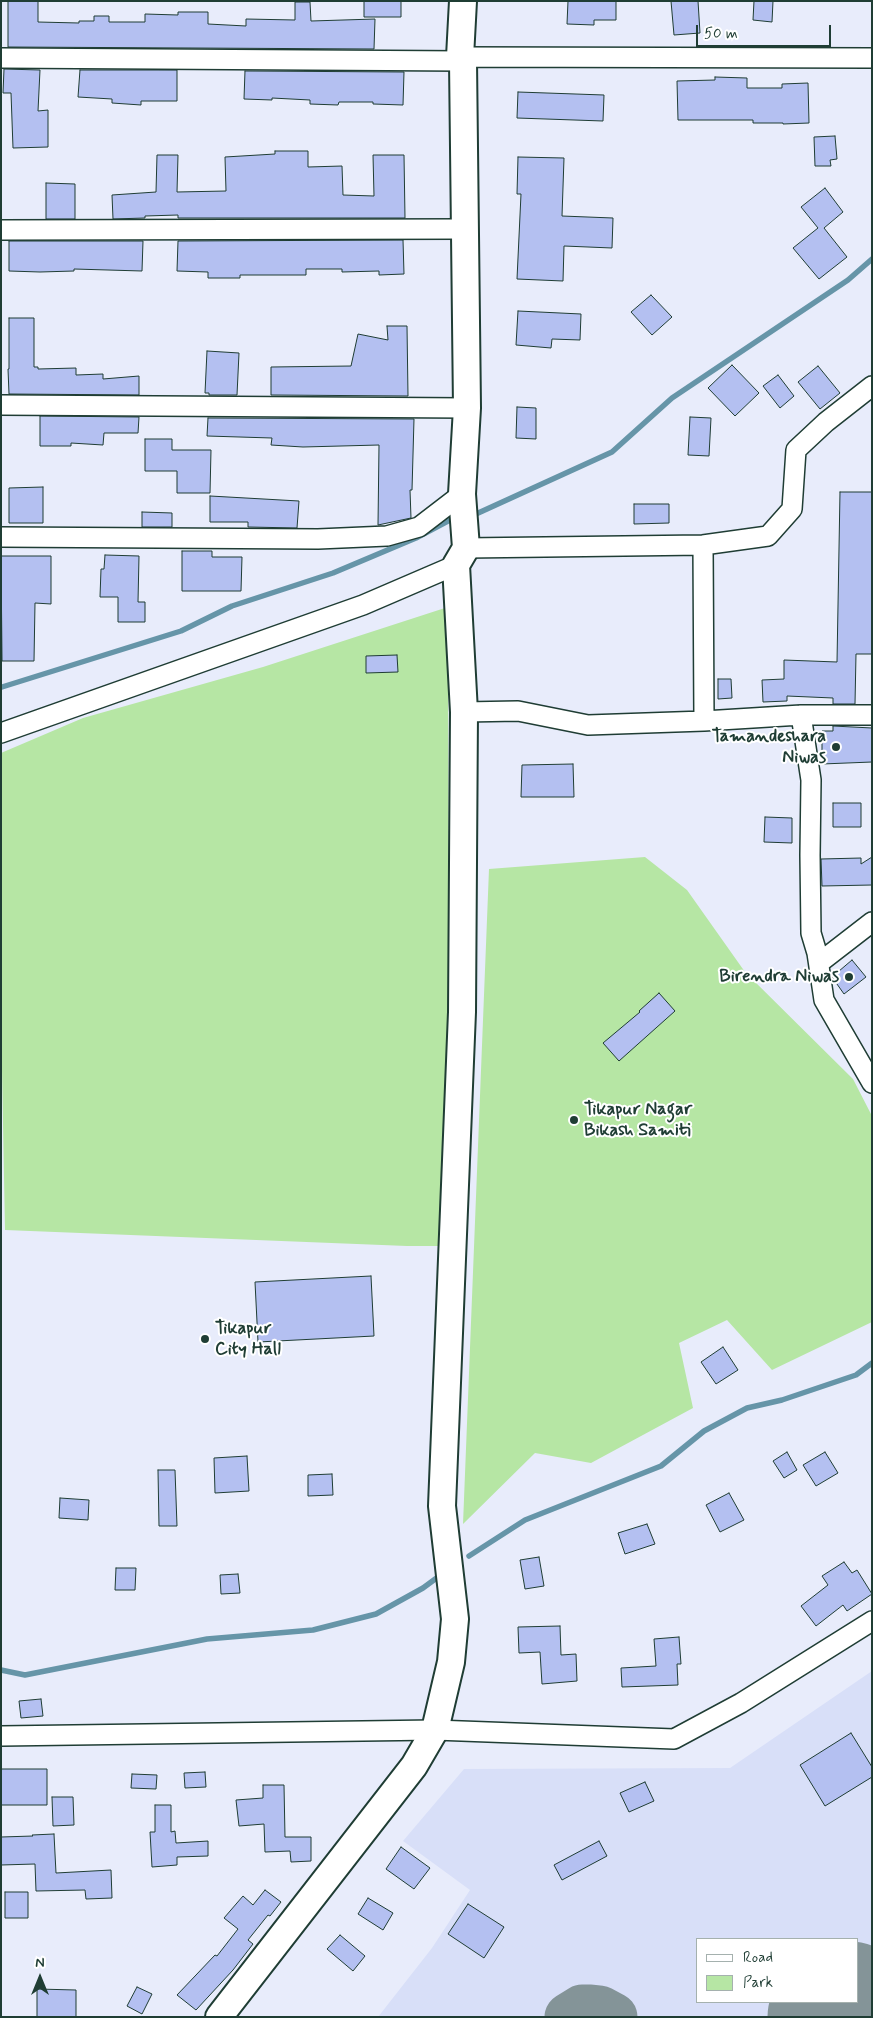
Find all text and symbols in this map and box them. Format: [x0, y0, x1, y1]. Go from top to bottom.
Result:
scale bar [698, 15, 833, 47]
text: 50 m [704, 24, 738, 44]
place label: Tamandeshara Niwas [712, 726, 826, 769]
marker: Tamandeshara Niwas [830, 741, 842, 753]
place label: Birendra Niwas [719, 966, 839, 988]
marker: Birendra Niwas [843, 971, 855, 983]
place label: Tikapur Nagar Bikash Samiti [584, 1099, 692, 1142]
marker: Tikapur Nagar Bikash Samiti [568, 1114, 580, 1126]
place label: Tikapur City Hall [215, 1318, 281, 1360]
marker: Tikapur City Hall [199, 1333, 211, 1345]
legend [696, 1938, 858, 2003]
text: Road [743, 1948, 773, 1968]
north arrow [15, 1953, 65, 2003]
text: N [35, 1954, 45, 1972]
text: Park [743, 1973, 773, 1993]

